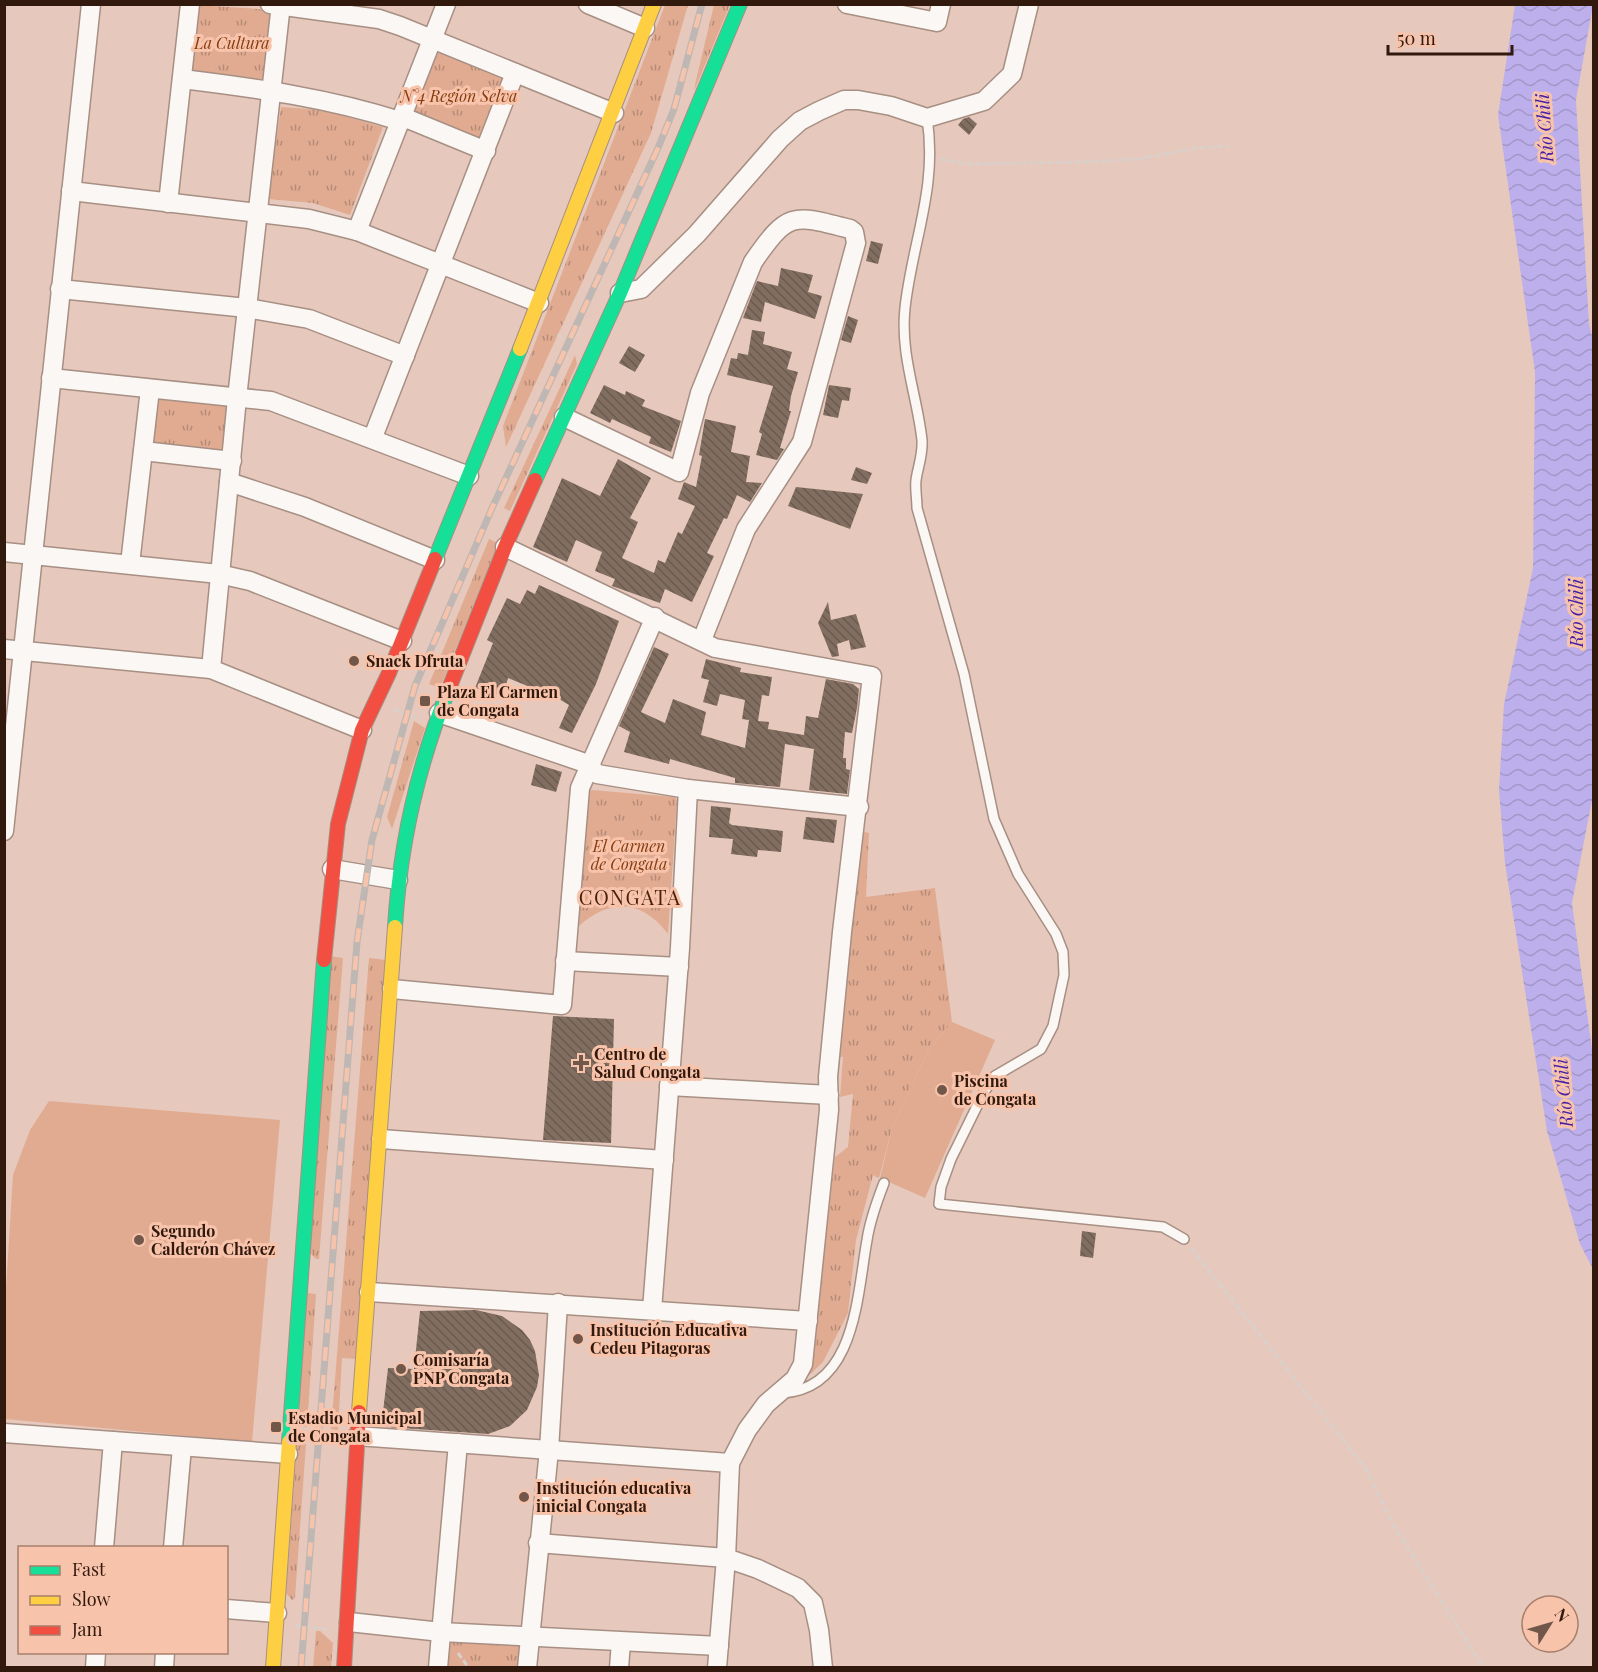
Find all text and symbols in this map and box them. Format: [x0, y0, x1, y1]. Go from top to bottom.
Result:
scale bar [1388, 18, 1512, 56]
text: 50 m [1397, 26, 1436, 50]
park label: La Cultura [193, 32, 270, 53]
park label: N°4 Región Selva [399, 85, 517, 106]
water label: Río Chili [1530, 92, 1558, 164]
water label: Río Chili [1564, 578, 1588, 648]
place label: Snack Dfruta [366, 650, 464, 671]
marker: Snack Dfruta [347, 654, 361, 668]
place label: Plaza El Carmen de Congata [437, 681, 558, 720]
marker: Plaza El Carmen de Congata [418, 694, 432, 708]
park label: El Carmen de Congata [591, 835, 667, 874]
district label: CONGATA [579, 883, 681, 910]
place label: Centro de Salud Congata [594, 1043, 701, 1082]
marker: Centro de Salud Congata [572, 1054, 590, 1072]
water label: Río Chili [1548, 1057, 1578, 1129]
place label: Piscina de Congata [954, 1070, 1037, 1109]
marker: Piscina de Congata [935, 1083, 949, 1097]
place label: Segundo Calderón Chávez [151, 1220, 276, 1259]
marker: Segundo Calderón Chávez [132, 1233, 146, 1247]
place label: Institución Educativa Cedeu Pitagoras [590, 1319, 748, 1358]
marker: Institución Educativa Cedeu Pitagoras [571, 1332, 585, 1346]
place label: Comisaría PNP Congata [413, 1349, 510, 1388]
marker: Comisaría PNP Congata [394, 1362, 408, 1376]
place label: Estadio Municipal de Congata [288, 1407, 422, 1446]
marker: Estadio Municipal de Congata [269, 1420, 283, 1434]
place label: Institución educativa inicial Congata [536, 1477, 692, 1516]
marker: Institución educativa inicial Congata [517, 1490, 531, 1504]
legend [18, 1546, 228, 1654]
text: Fast [72, 1557, 106, 1581]
text: Slow [72, 1587, 110, 1611]
north arrow [1520, 1594, 1580, 1654]
text: N [1551, 1604, 1575, 1626]
text: Jam [71, 1617, 102, 1641]

